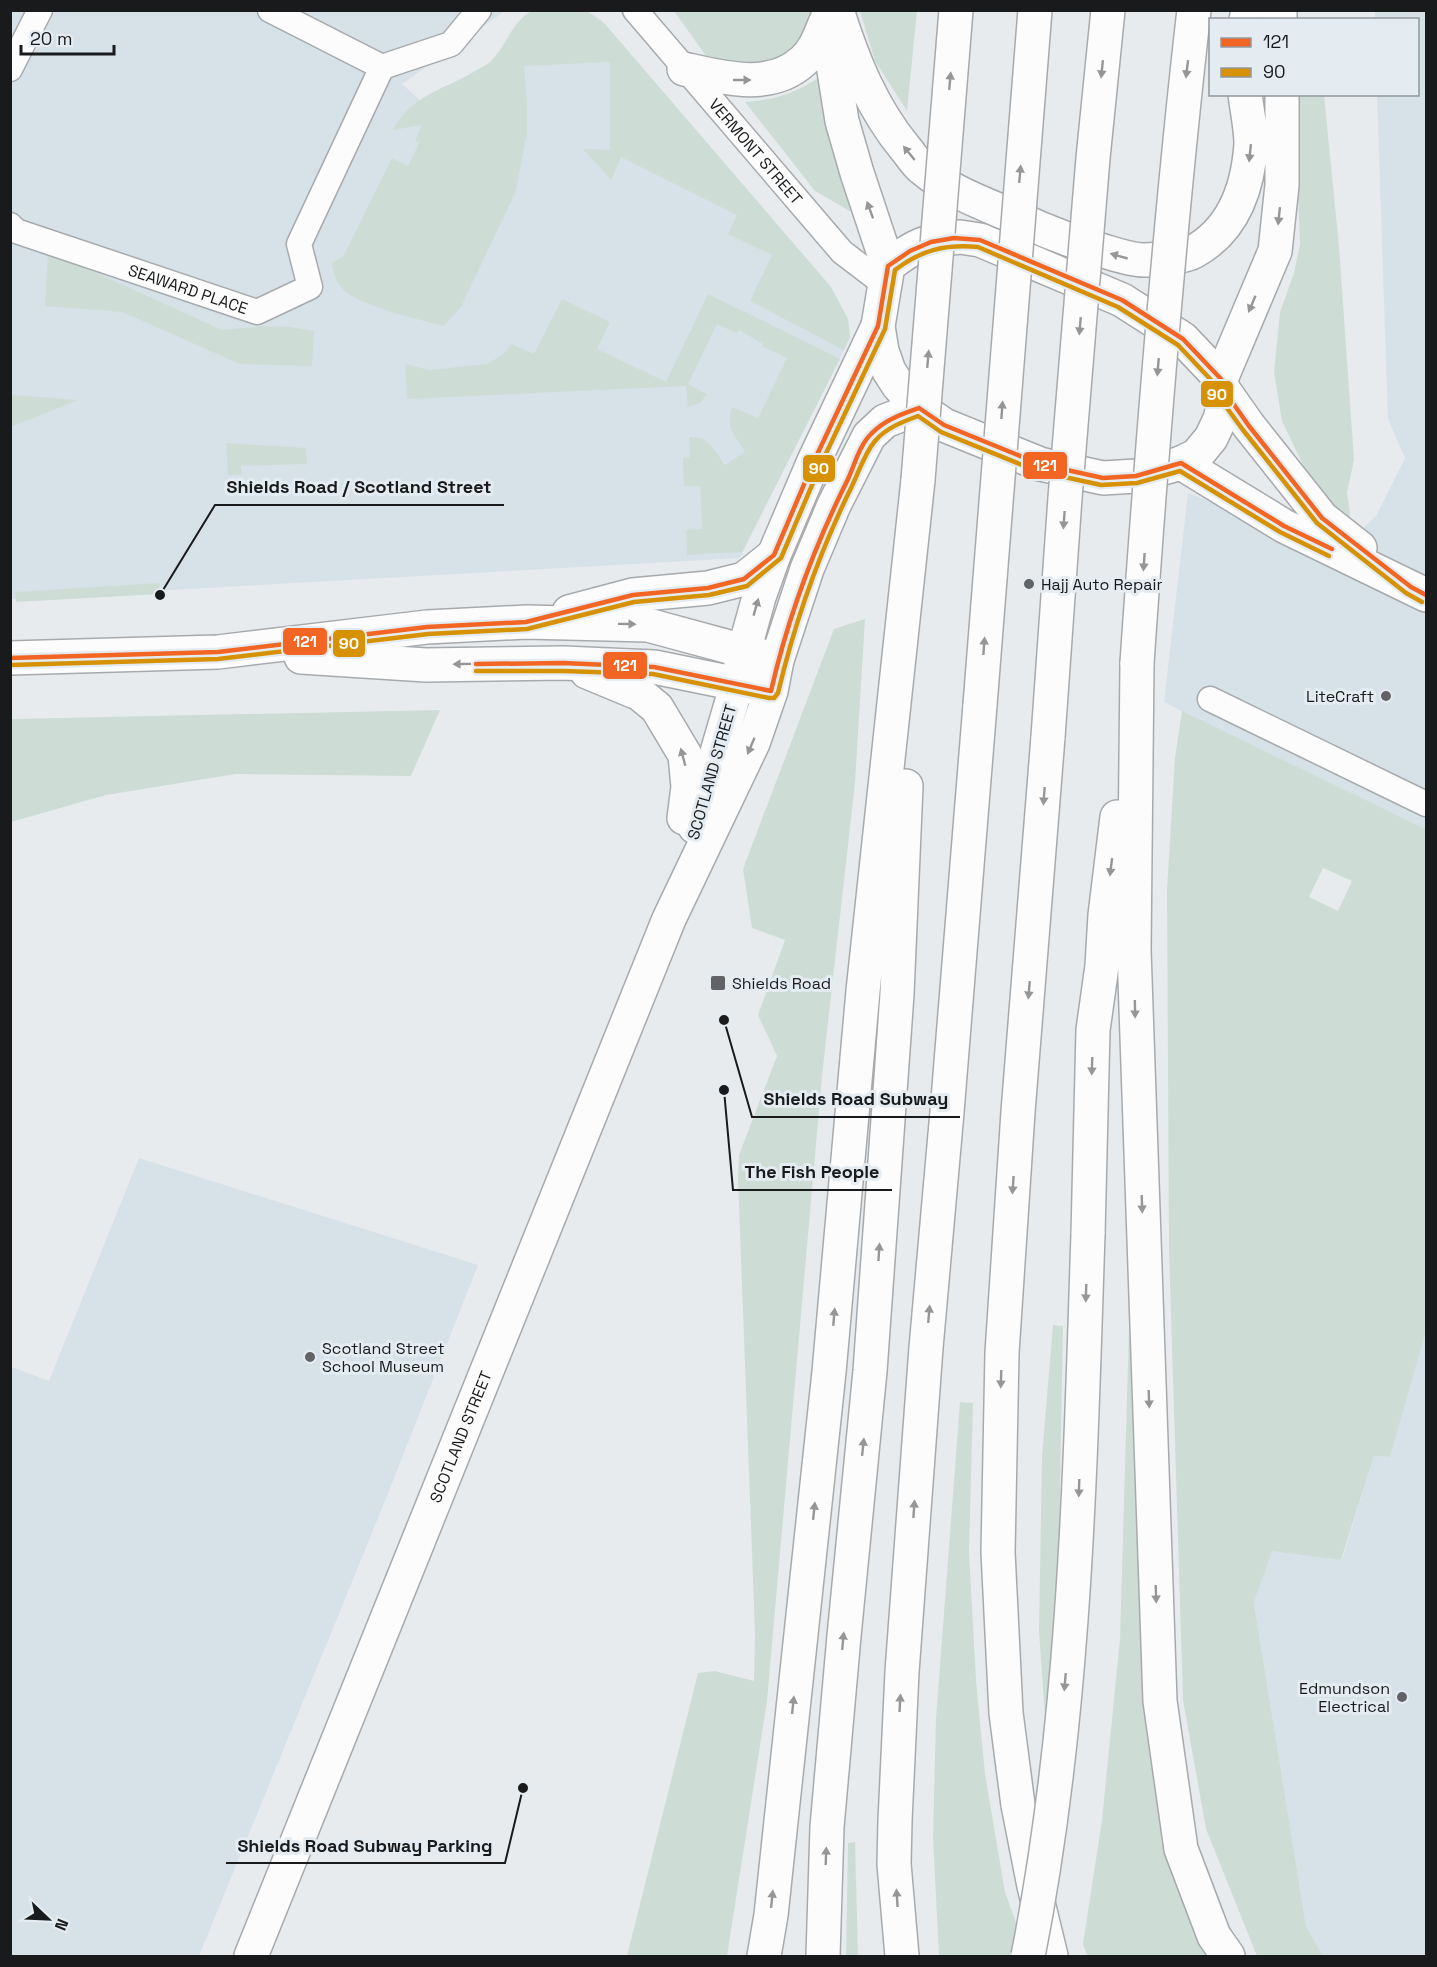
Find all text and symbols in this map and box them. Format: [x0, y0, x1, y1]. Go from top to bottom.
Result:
scale bar [21, 18, 114, 56]
legend [1209, 18, 1419, 96]
text: 20 m [30, 27, 73, 50]
text: 121 [1263, 30, 1289, 53]
one-way arrow [1097, 59, 1107, 78]
one-way arrow [1182, 59, 1192, 78]
text: 90 [1263, 60, 1286, 83]
one-way arrow [945, 71, 955, 90]
one-way arrow [732, 75, 751, 85]
street label: VERMONT STREET [704, 94, 807, 209]
one-way arrow [1245, 143, 1255, 162]
one-way arrow [903, 146, 916, 161]
one-way arrow [1016, 164, 1025, 183]
one-way arrow [865, 201, 875, 219]
one-way arrow [1274, 206, 1284, 225]
one-way arrow [1110, 250, 1128, 260]
street label: SEAWARD PLACE [126, 259, 250, 319]
one-way arrow [1247, 296, 1257, 314]
one-way arrow [1075, 316, 1085, 335]
one-way arrow [923, 349, 933, 368]
one-way arrow [1153, 358, 1163, 377]
line badge: 90 [1200, 380, 1234, 408]
text: 90 [1207, 384, 1227, 405]
one-way arrow [997, 400, 1007, 419]
line badge: 121 [1022, 451, 1068, 480]
line badge: 90 [802, 454, 836, 483]
text: 121 [1033, 455, 1057, 476]
text: 90 [809, 458, 829, 479]
callout: Shields Road / Scotland Street [215, 469, 504, 505]
text: Shields Road / Scotland Street [226, 475, 492, 498]
one-way arrow [1059, 511, 1068, 530]
one-way arrow [1139, 552, 1149, 571]
place label: Hajj Auto Repair [1041, 574, 1162, 595]
marker: Hajj Auto Repair [1022, 577, 1036, 591]
one-way arrow [752, 598, 761, 616]
one-way arrow [617, 619, 636, 629]
line badge: 121 [282, 627, 328, 656]
line badge: 90 [332, 629, 366, 658]
text: 121 [293, 631, 317, 652]
text: 90 [339, 633, 359, 654]
one-way arrow [979, 637, 989, 656]
line badge: 121 [602, 651, 648, 680]
text: 121 [613, 655, 637, 676]
one-way arrow [453, 660, 472, 669]
place label: LiteCraft [1306, 686, 1374, 707]
marker: LiteCraft [1379, 689, 1393, 703]
street label: SCOTLAND STREET [683, 702, 741, 842]
one-way arrow [746, 737, 755, 755]
one-way arrow [678, 748, 688, 766]
one-way arrow [1039, 786, 1049, 805]
one-way arrow [1107, 858, 1116, 877]
place label: Shields Road [732, 973, 831, 994]
marker: Shields Road [709, 974, 727, 992]
one-way arrow [1024, 981, 1033, 1000]
one-way arrow [1131, 999, 1140, 1018]
one-way arrow [1087, 1056, 1097, 1075]
callout: Shields Road Subway [752, 1081, 960, 1117]
text: Shields Road Subway [764, 1087, 948, 1110]
callout: The Fish People [733, 1154, 892, 1190]
text: The Fish People [745, 1160, 879, 1183]
one-way arrow [1009, 1175, 1018, 1194]
one-way arrow [1137, 1194, 1146, 1213]
one-way arrow [874, 1243, 883, 1262]
one-way arrow [1082, 1283, 1091, 1302]
one-way arrow [924, 1305, 934, 1324]
one-way arrow [829, 1307, 839, 1326]
place label: Scotland Street School Museum [322, 1338, 445, 1377]
marker: Scotland Street School Museum [303, 1350, 317, 1364]
street label: SCOTLAND STREET [424, 1368, 496, 1506]
one-way arrow [997, 1370, 1006, 1389]
one-way arrow [1144, 1389, 1153, 1408]
one-way arrow [858, 1437, 868, 1456]
one-way arrow [1075, 1478, 1084, 1497]
one-way arrow [909, 1499, 919, 1518]
one-way arrow [809, 1501, 818, 1520]
one-way arrow [1152, 1584, 1161, 1603]
one-way arrow [838, 1631, 848, 1650]
one-way arrow [1060, 1673, 1070, 1692]
place label: Edmundson Electrical [1299, 1678, 1390, 1717]
marker: Edmundson Electrical [1395, 1690, 1409, 1704]
one-way arrow [896, 1694, 905, 1713]
one-way arrow [788, 1695, 798, 1714]
callout: Shields Road Subway Parking [226, 1827, 505, 1863]
text: Shields Road Subway Parking [237, 1834, 493, 1857]
one-way arrow [821, 1847, 831, 1866]
north arrow [18, 1889, 78, 1949]
one-way arrow [767, 1889, 777, 1908]
one-way arrow [892, 1889, 902, 1908]
text: N [50, 1916, 73, 1934]

